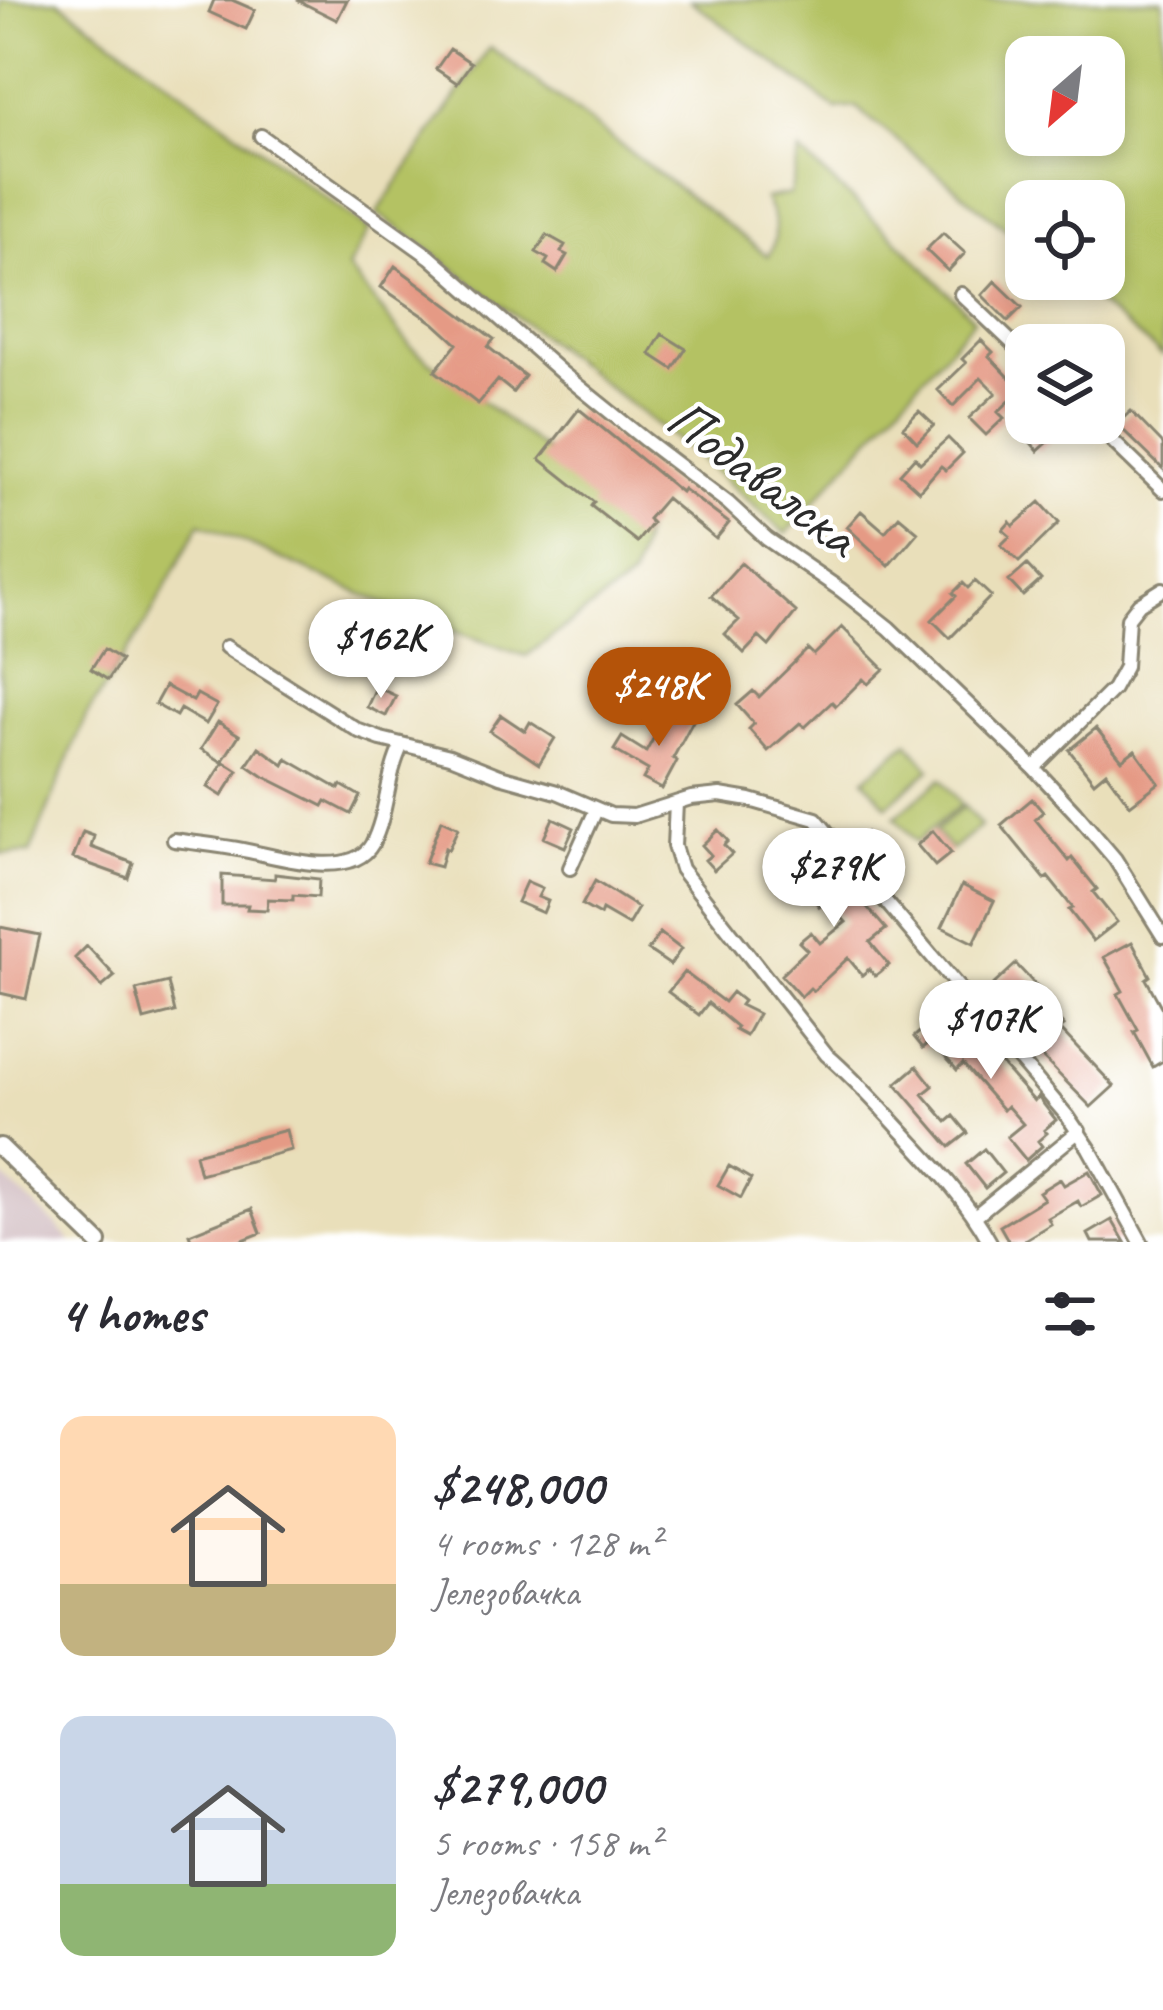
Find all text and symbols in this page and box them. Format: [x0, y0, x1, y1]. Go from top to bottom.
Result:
north arrow [1005, 36, 1125, 156]
map controls [1005, 36, 1125, 444]
button: locate [1005, 180, 1125, 300]
button: layers [1005, 324, 1125, 444]
street label: Подавалска [653, 382, 876, 575]
pin: $162K [297, 599, 465, 701]
text: $162K [336, 613, 426, 662]
pin: $248K [575, 647, 743, 749]
text: $248K [614, 661, 704, 710]
pin: $279K [750, 828, 918, 930]
text: $279K [789, 842, 879, 891]
pin: $107K [907, 980, 1075, 1082]
text: $107K [946, 994, 1036, 1043]
icon: filters [1037, 1281, 1103, 1347]
text: 4 homes [60, 1282, 204, 1346]
text: $248,000 [432, 1455, 603, 1519]
icon: home [156, 1464, 300, 1608]
text: 4 rooms · 128 m² [432, 1519, 660, 1568]
text: Јелезовачка [432, 1568, 579, 1617]
text: $279,000 [432, 1755, 602, 1819]
icon: home [156, 1764, 300, 1908]
text: 5 rooms · 158 m² [432, 1819, 660, 1868]
text: Јелезовачка [432, 1868, 579, 1917]

